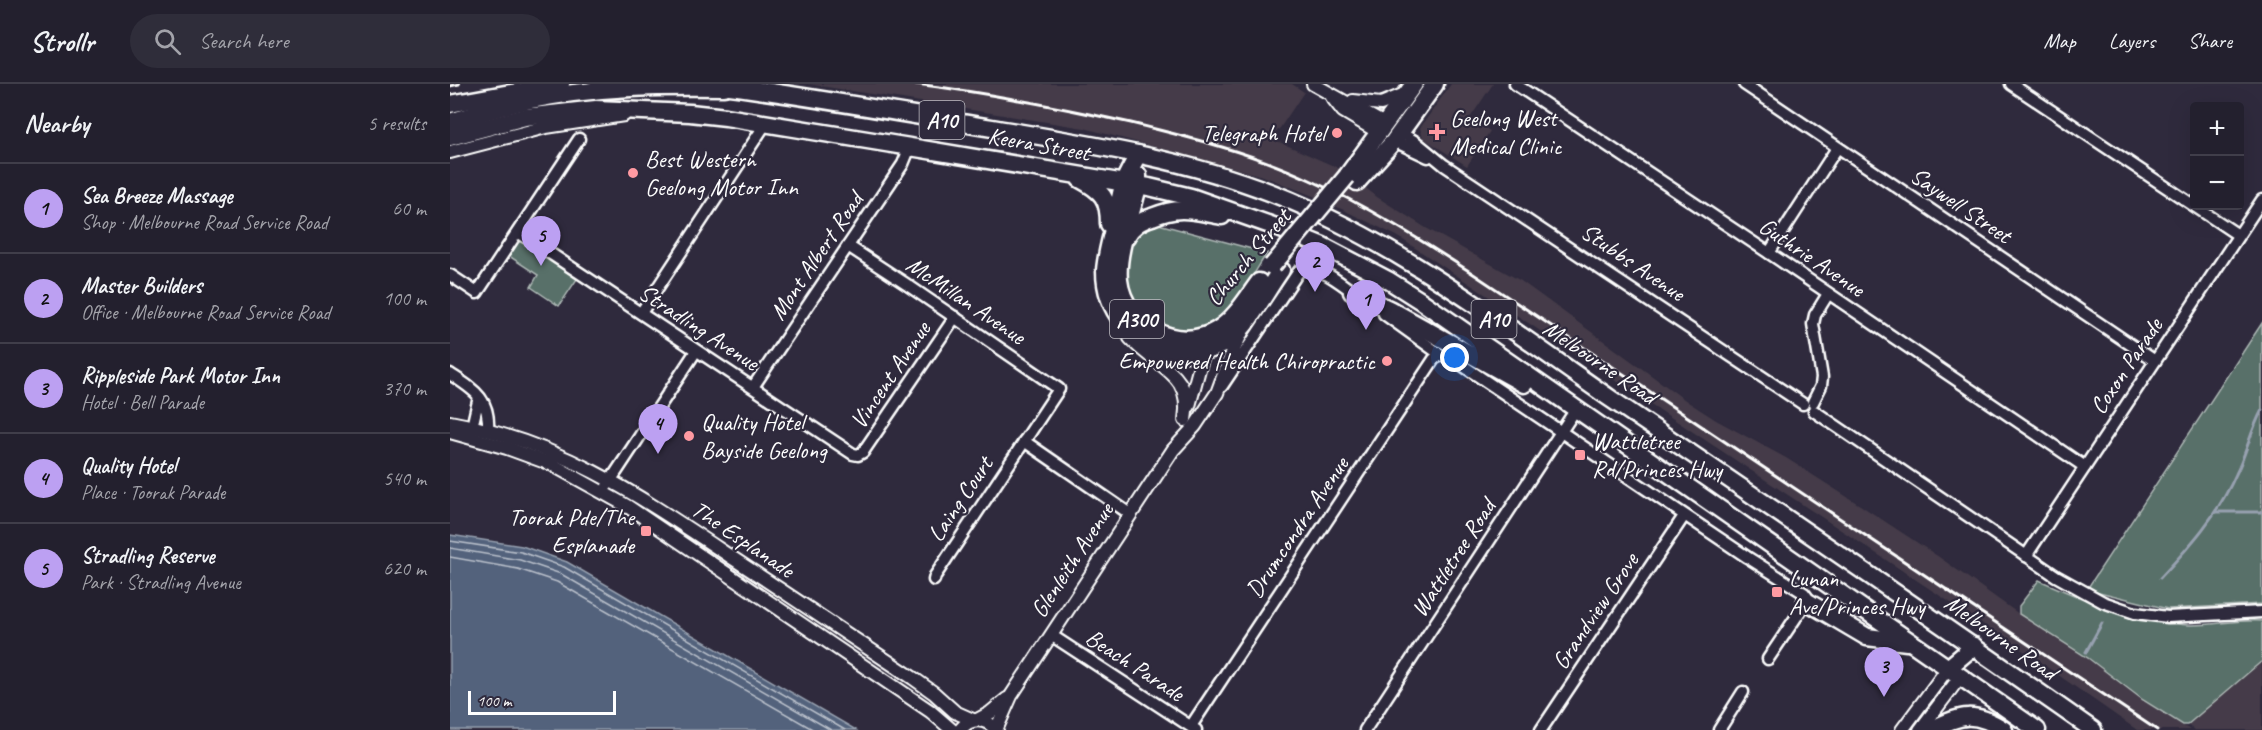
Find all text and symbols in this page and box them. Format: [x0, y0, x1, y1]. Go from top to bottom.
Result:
search box [130, 14, 550, 68]
text: Strollr [30, 24, 94, 59]
icon: search [151, 25, 184, 58]
text: Search here [199, 27, 289, 55]
text: Map [2043, 28, 2076, 54]
text: Layers [2109, 28, 2155, 54]
text: Share [2188, 28, 2232, 54]
road number: A10 [920, 101, 964, 139]
map controls [2190, 102, 2244, 210]
button: + [2190, 102, 2244, 156]
place label: Geelong West Medical Clinic [1450, 103, 1562, 161]
text: Nearby [24, 107, 89, 140]
text: 5 results [367, 111, 426, 136]
place label: Telegraph Hotel [1202, 118, 1329, 148]
street label: Keera Street [986, 120, 1094, 168]
marker: Geelong West Medical Clinic [1428, 123, 1446, 141]
marker: Telegraph Hotel [1330, 126, 1344, 140]
place label: Best Western Geelong Motor Inn [645, 144, 799, 202]
button: − [2190, 156, 2244, 210]
street label: Saywell Street [1905, 160, 2019, 251]
marker: Best Western Geelong Motor Inn [626, 166, 640, 180]
text: Sea Breeze Massage [81, 182, 233, 210]
street label: Mont Albert Road [762, 184, 872, 326]
text: 1 [39, 196, 48, 221]
text: 60 m [392, 196, 426, 221]
street label: Church Street [1199, 201, 1299, 312]
text: Shop · Melbourne Road Service Road [81, 210, 328, 235]
street label: Guthrie Avenue [1753, 211, 1872, 305]
pin: 5 [522, 216, 560, 266]
street label: Stubbs Avenue [1575, 216, 1693, 309]
pin: 2 [1296, 242, 1334, 292]
street label: McMillan Avenue [901, 249, 1033, 352]
text: Master Builders [81, 272, 202, 300]
street label: Stradling Avenue [633, 277, 767, 378]
pin: 1 [1346, 280, 1386, 330]
text: 2 [39, 286, 48, 311]
text: 100 m [383, 286, 426, 311]
text: Office · Melbourne Road Service Road [81, 300, 330, 325]
road number: A300 [1110, 300, 1164, 338]
road number: A10 [1472, 300, 1516, 338]
street label: Coxon Parade [2083, 310, 2170, 420]
street label: Melbourne Road [1537, 313, 1665, 413]
street label: Vincent Avenue [843, 314, 938, 434]
your location [1440, 343, 1469, 372]
place label: Empowered Health Chiropractic [1119, 346, 1376, 376]
marker: Empowered Health Chiropractic [1380, 354, 1394, 368]
text: Rippleside Park Motor Inn [81, 362, 280, 390]
text: 3 [39, 376, 48, 401]
text: 370 m [383, 376, 426, 401]
text: Hotel · Bell Parade [81, 390, 204, 415]
pin: 4 [638, 404, 678, 454]
place label: Quality Hotel Bayside Geelong [701, 407, 828, 465]
place label: Wattletree Rd/Princes Hwy [1592, 426, 1724, 484]
marker: Quality Hotel Bayside Geelong [682, 429, 696, 443]
marker: Wattletree Rd/Princes Hwy [1573, 448, 1587, 462]
street label: Laing Court [921, 449, 1000, 547]
street label: Drumcondra Avenue [1239, 449, 1356, 603]
text: Quality Hotel [81, 452, 176, 480]
text: 4 [39, 466, 48, 491]
text: 540 m [383, 466, 426, 491]
text: Place · Toorak Parade [81, 480, 225, 505]
street label: Wattletree Road [1404, 491, 1504, 622]
street label: The Esplanade [686, 494, 802, 586]
street label: Glenleith Avenue [1024, 495, 1121, 623]
place label: Toorak Pde/The Esplanade [509, 502, 636, 560]
marker: Toorak Pde/The Esplanade [639, 524, 653, 538]
text: Stradling Reserve [81, 542, 215, 570]
street label: Grandview Grove [1545, 545, 1646, 675]
text: 5 [39, 556, 48, 581]
text: 620 m [383, 556, 426, 581]
place label: Lunan Ave/Princes Hwy [1789, 563, 1926, 621]
text: Park · Stradling Avenue [81, 570, 241, 595]
marker: Lunan Ave/Princes Hwy [1770, 585, 1784, 599]
street label: Melbourne Road [1939, 587, 2066, 689]
street label: Beach Parade [1080, 622, 1192, 709]
pin: 3 [1864, 648, 1904, 697]
scale bar [468, 688, 616, 716]
text: 100 m [477, 691, 511, 711]

